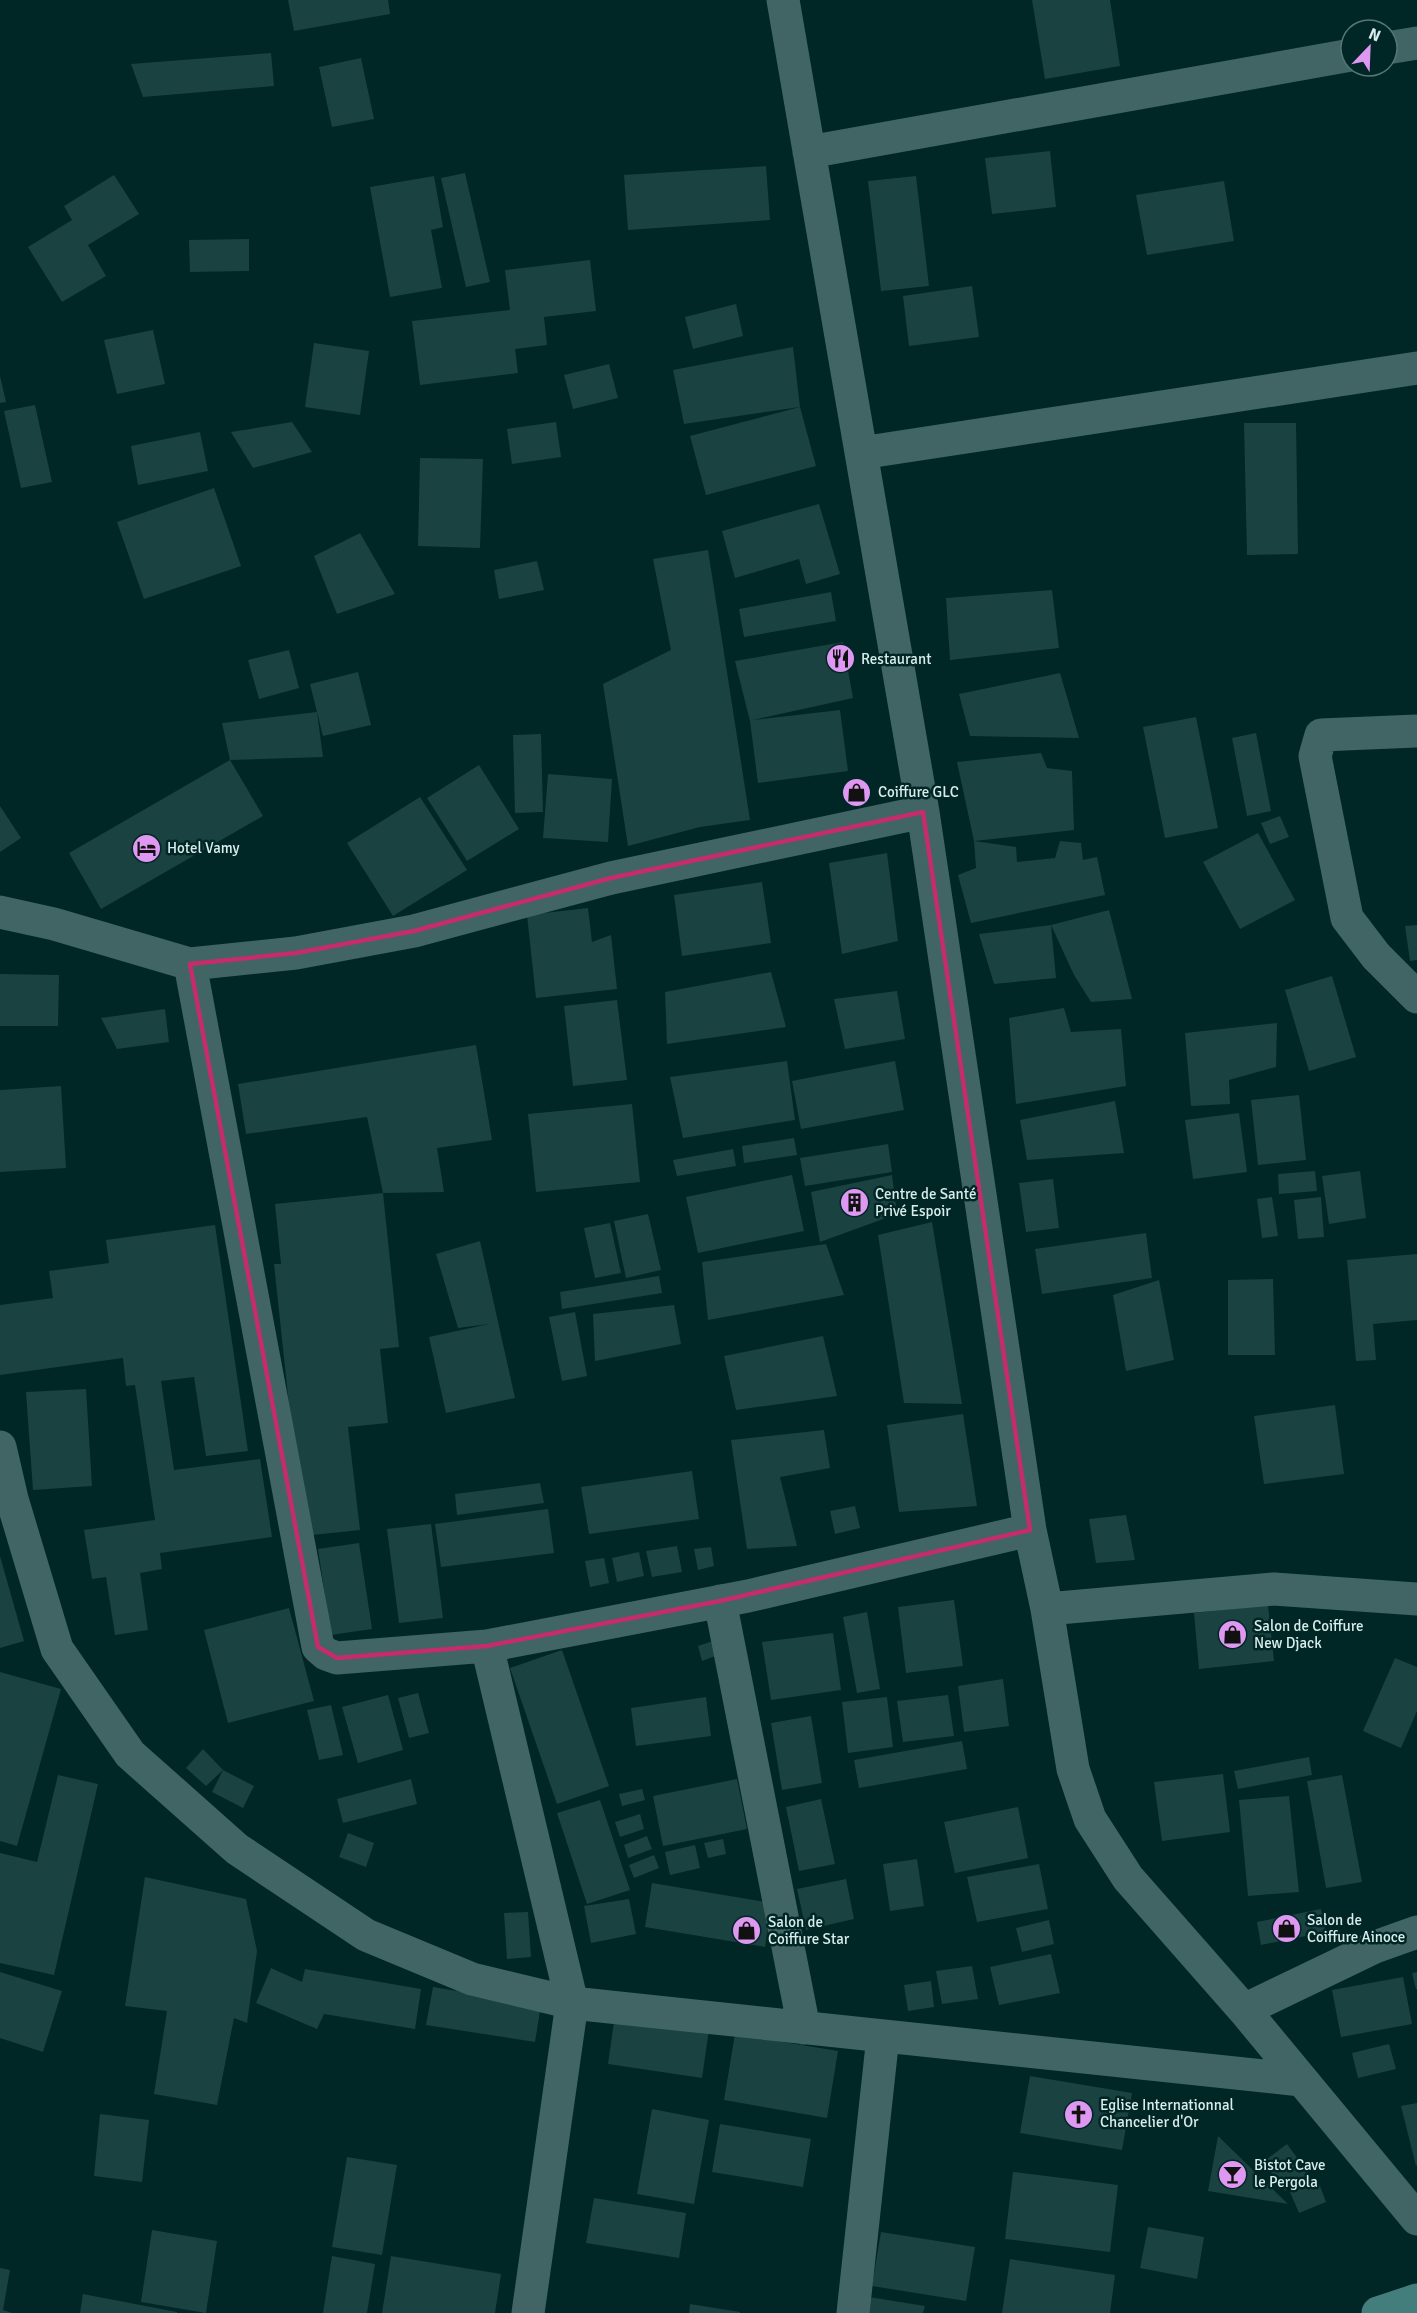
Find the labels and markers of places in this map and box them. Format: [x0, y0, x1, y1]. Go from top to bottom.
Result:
restaurant icon: Restaurant [824, 643, 856, 675]
place label: Restaurant [861, 650, 931, 668]
shop icon: Coiffure GLC [841, 776, 873, 808]
place label: Coiffure GLC [878, 783, 959, 801]
hotel icon: Hotel Vamy [130, 832, 162, 864]
place label: Hotel Vamy [167, 839, 239, 857]
place label: Centre de Santé Privé Espoir [875, 1185, 976, 1220]
building icon: Centre de Santé Privé Espoir [838, 1187, 870, 1219]
place label: Salon de Coiffure New Djack [1254, 1617, 1364, 1652]
shop icon: Salon de Coiffure New Djack [1217, 1619, 1249, 1651]
place label: Salon de Coiffure Ainoce [1307, 1911, 1405, 1946]
place label: Salon de Coiffure Star [768, 1913, 850, 1948]
shop icon: Salon de Coiffure Ainoce [1270, 1913, 1302, 1945]
shop icon: Salon de Coiffure Star [731, 1915, 763, 1947]
place label: Eglise Internationnal Chancelier d'Or [1100, 2096, 1234, 2131]
church icon: Eglise Internationnal Chancelier d'Or [1063, 2098, 1095, 2130]
place label: Bistot Cave le Pergola [1254, 2156, 1326, 2191]
bar icon: Bistot Cave le Pergola [1217, 2158, 1249, 2190]

